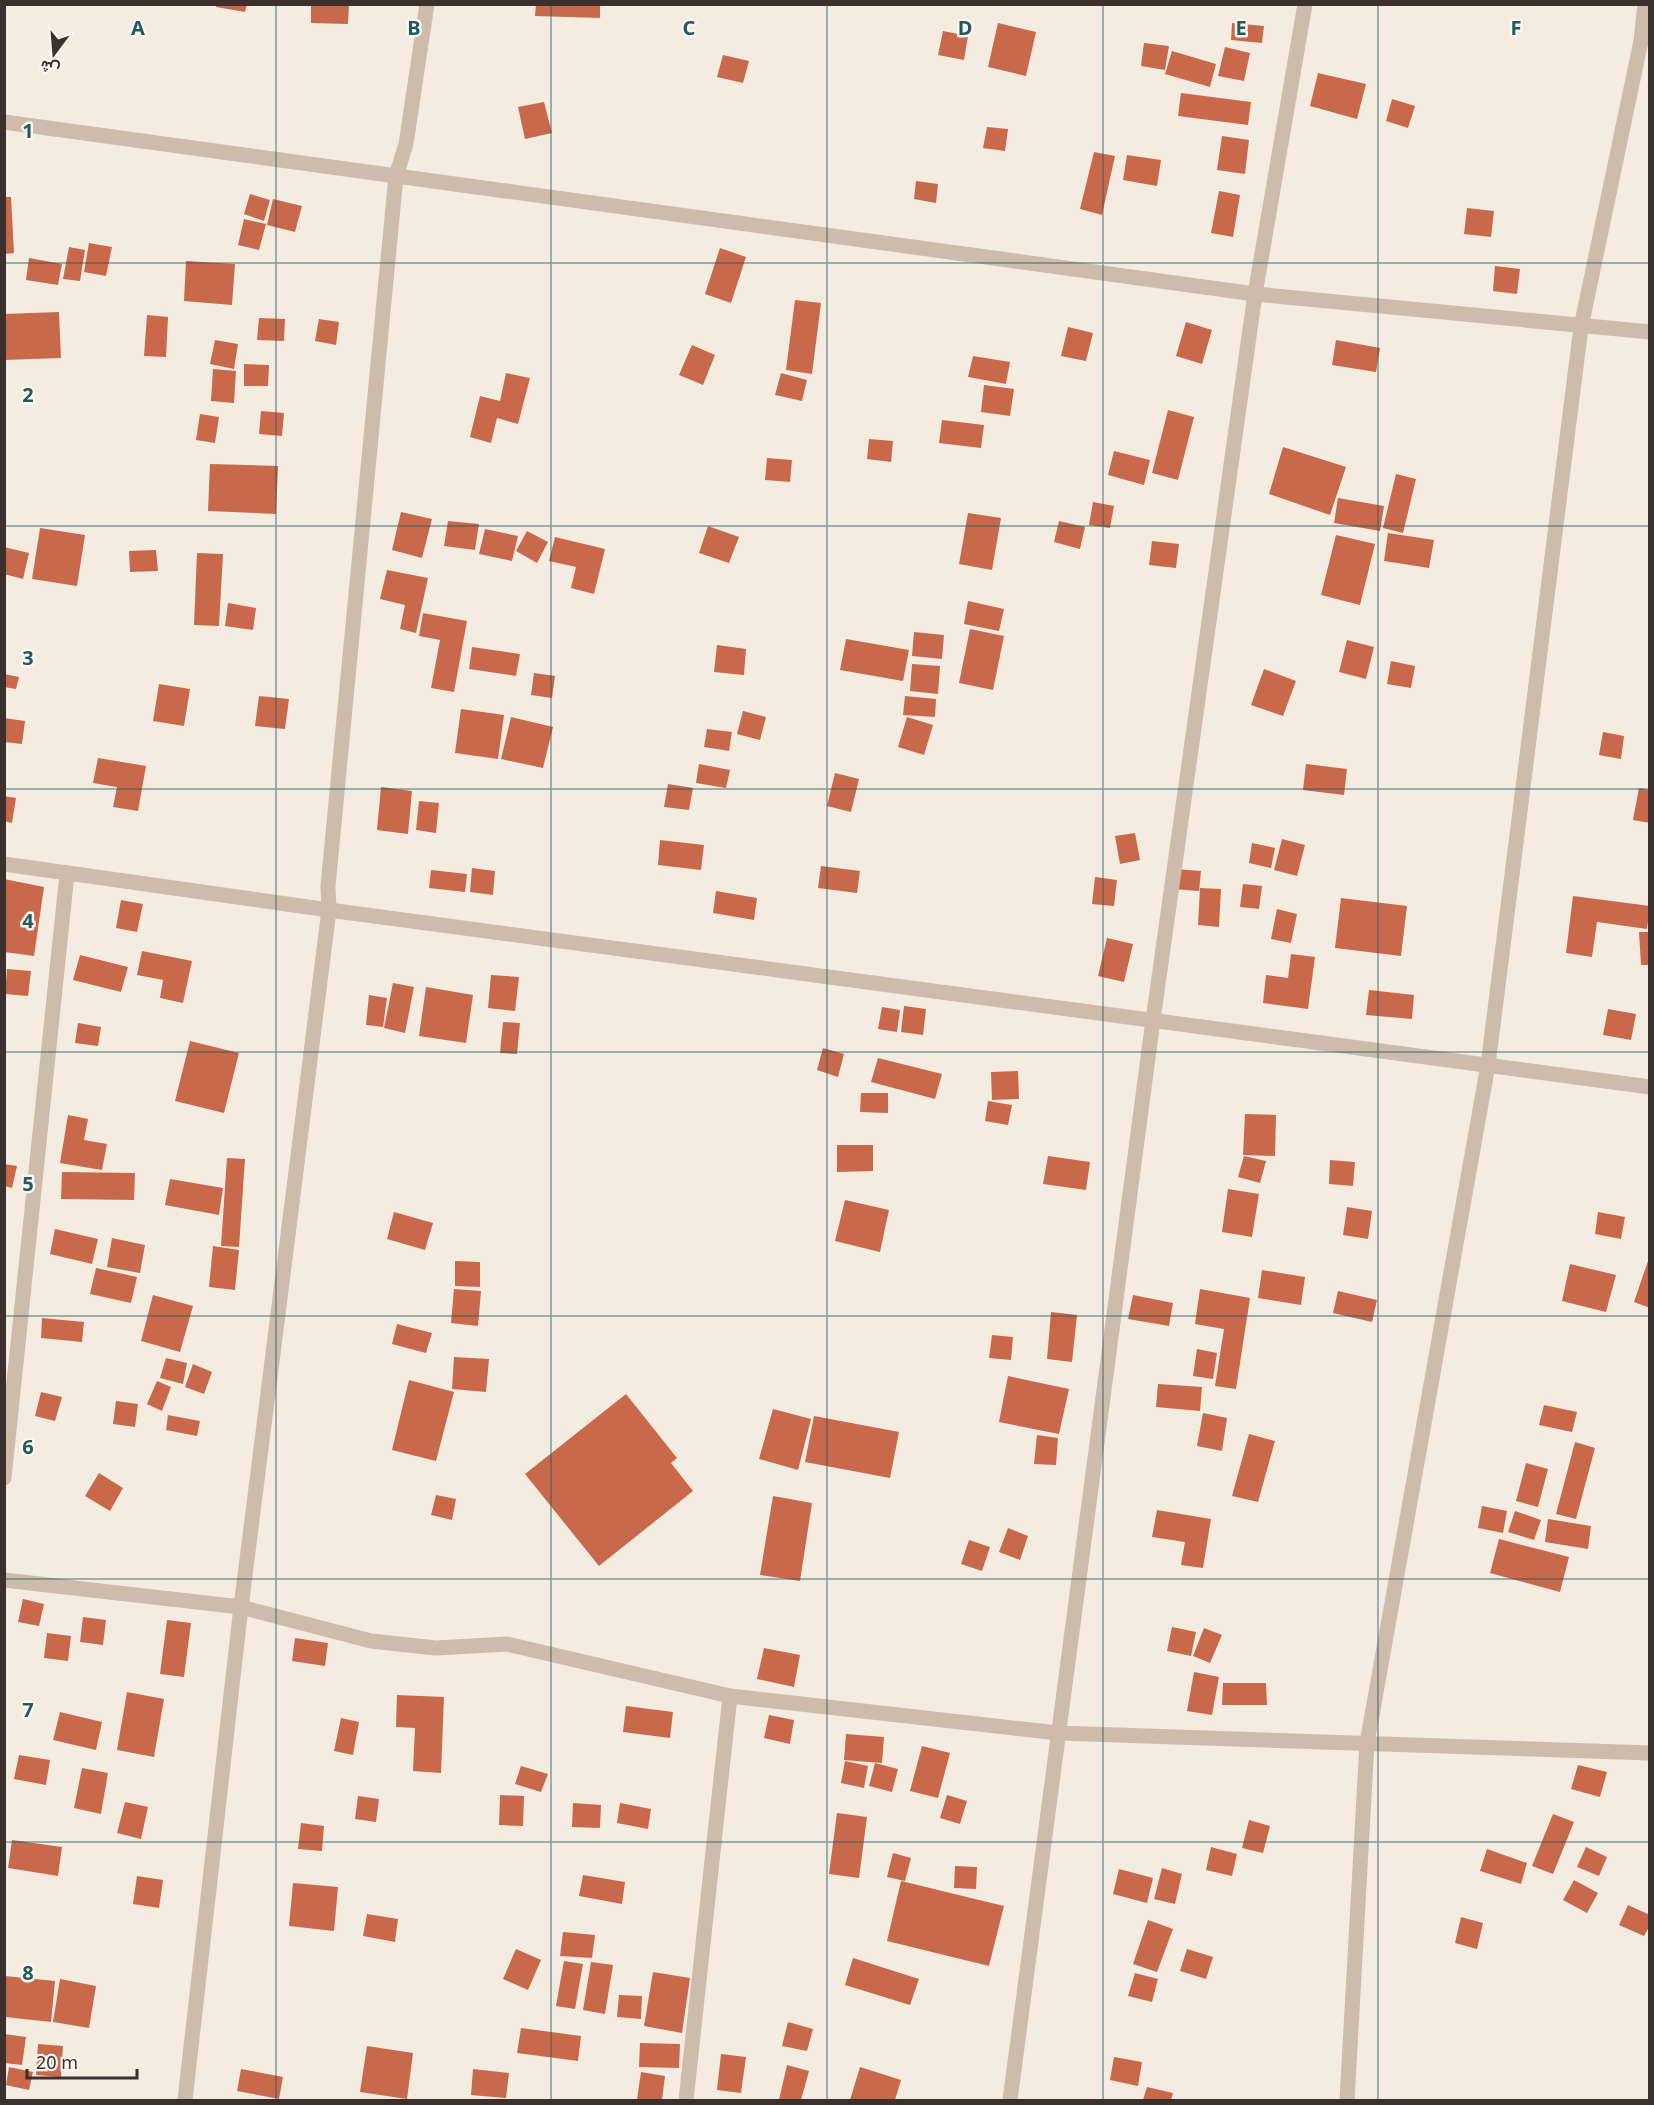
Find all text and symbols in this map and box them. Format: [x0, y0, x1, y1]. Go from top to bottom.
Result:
text: A [131, 14, 145, 41]
text: B [407, 14, 421, 41]
text: C [683, 14, 696, 41]
text: D [958, 14, 972, 41]
text: E [1235, 14, 1247, 41]
text: F [1511, 14, 1521, 41]
north arrow [24, 24, 84, 84]
text: ش [38, 55, 62, 82]
text: 1 [22, 117, 34, 144]
text: 2 [22, 381, 34, 408]
text: 3 [22, 644, 34, 671]
text: 4 [22, 907, 34, 934]
text: 5 [22, 1170, 34, 1197]
text: 6 [22, 1433, 34, 1460]
text: 7 [22, 1696, 34, 1723]
text: 8 [22, 1959, 34, 1986]
scale bar [27, 2042, 136, 2080]
text: 20 m [36, 2050, 78, 2074]

